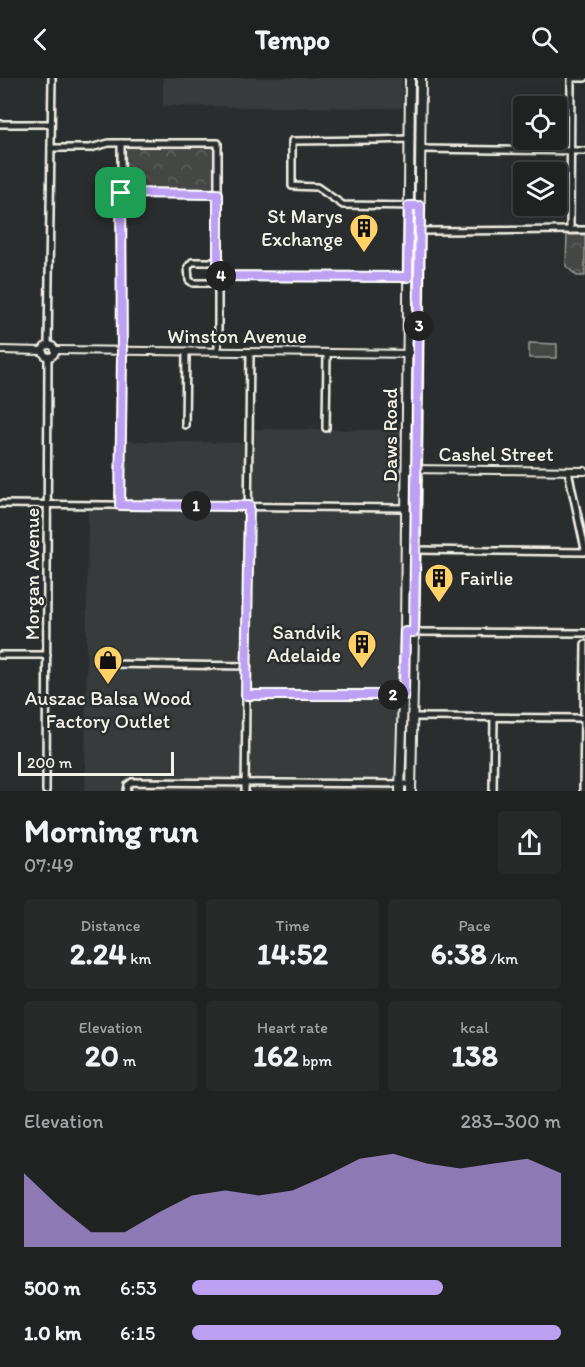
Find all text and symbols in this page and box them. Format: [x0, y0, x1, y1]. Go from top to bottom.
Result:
icon: back [24, 23, 57, 56]
text: Tempo [255, 23, 330, 56]
icon: search [528, 23, 561, 56]
map controls [513, 96, 567, 216]
button: locate [513, 96, 567, 150]
button: layers [513, 162, 567, 216]
pin [95, 167, 146, 218]
icon: arrive [104, 176, 137, 209]
place label: St Marys Exchange [261, 204, 343, 251]
building icon: St Marys Exchange [348, 212, 380, 254]
pin: 4 [206, 261, 236, 291]
text: 4 [216, 266, 226, 285]
pin: 3 [404, 311, 434, 341]
text: 3 [415, 316, 423, 335]
street label: Winston Avenue [167, 324, 307, 348]
street label: Daws Road [378, 388, 402, 482]
street label: Cashel Street [438, 442, 554, 466]
pin: 1 [181, 491, 211, 521]
text: 1 [192, 496, 200, 515]
street label: Morgan Avenue [20, 508, 44, 640]
building icon: Fairlie [423, 562, 455, 604]
place label: Fairlie [460, 566, 513, 590]
place label: Sandvik Adelaide [267, 620, 342, 667]
building icon: Sandvik Adelaide [346, 628, 378, 670]
shop icon: Auszac Balsa Wood Factory Outlet [92, 644, 124, 686]
pin: 2 [378, 680, 408, 710]
text: 2 [389, 685, 397, 704]
place label: Auszac Balsa Wood Factory Outlet [25, 686, 191, 733]
scale bar [18, 749, 174, 776]
text: 200 m [27, 753, 72, 772]
text: Morning run [24, 811, 199, 850]
button: share [498, 811, 561, 874]
text: 07:49 [24, 853, 74, 877]
text: Distance [81, 916, 140, 935]
text: Time [275, 916, 310, 935]
text: Pace [458, 916, 491, 935]
text: 2.24 [70, 935, 127, 972]
text: 14:52 [257, 935, 328, 972]
text: 6:38 [431, 935, 487, 972]
text: km [127, 949, 151, 968]
text: /km [487, 949, 518, 968]
text: Elevation [79, 1018, 142, 1037]
text: Heart rate [257, 1018, 328, 1037]
text: kcal [460, 1018, 489, 1037]
text: 20 [85, 1037, 119, 1074]
text: 162 [253, 1037, 299, 1074]
text: 138 [451, 1037, 498, 1074]
text: m [119, 1051, 136, 1070]
text: bpm [299, 1051, 332, 1070]
text: Elevation [24, 1109, 103, 1133]
text: 283–300 m [461, 1109, 561, 1133]
text: 500 m [24, 1276, 80, 1300]
text: 6:53 [120, 1276, 157, 1300]
text: 1.0 km [24, 1321, 81, 1345]
text: 6:15 [120, 1321, 155, 1345]

